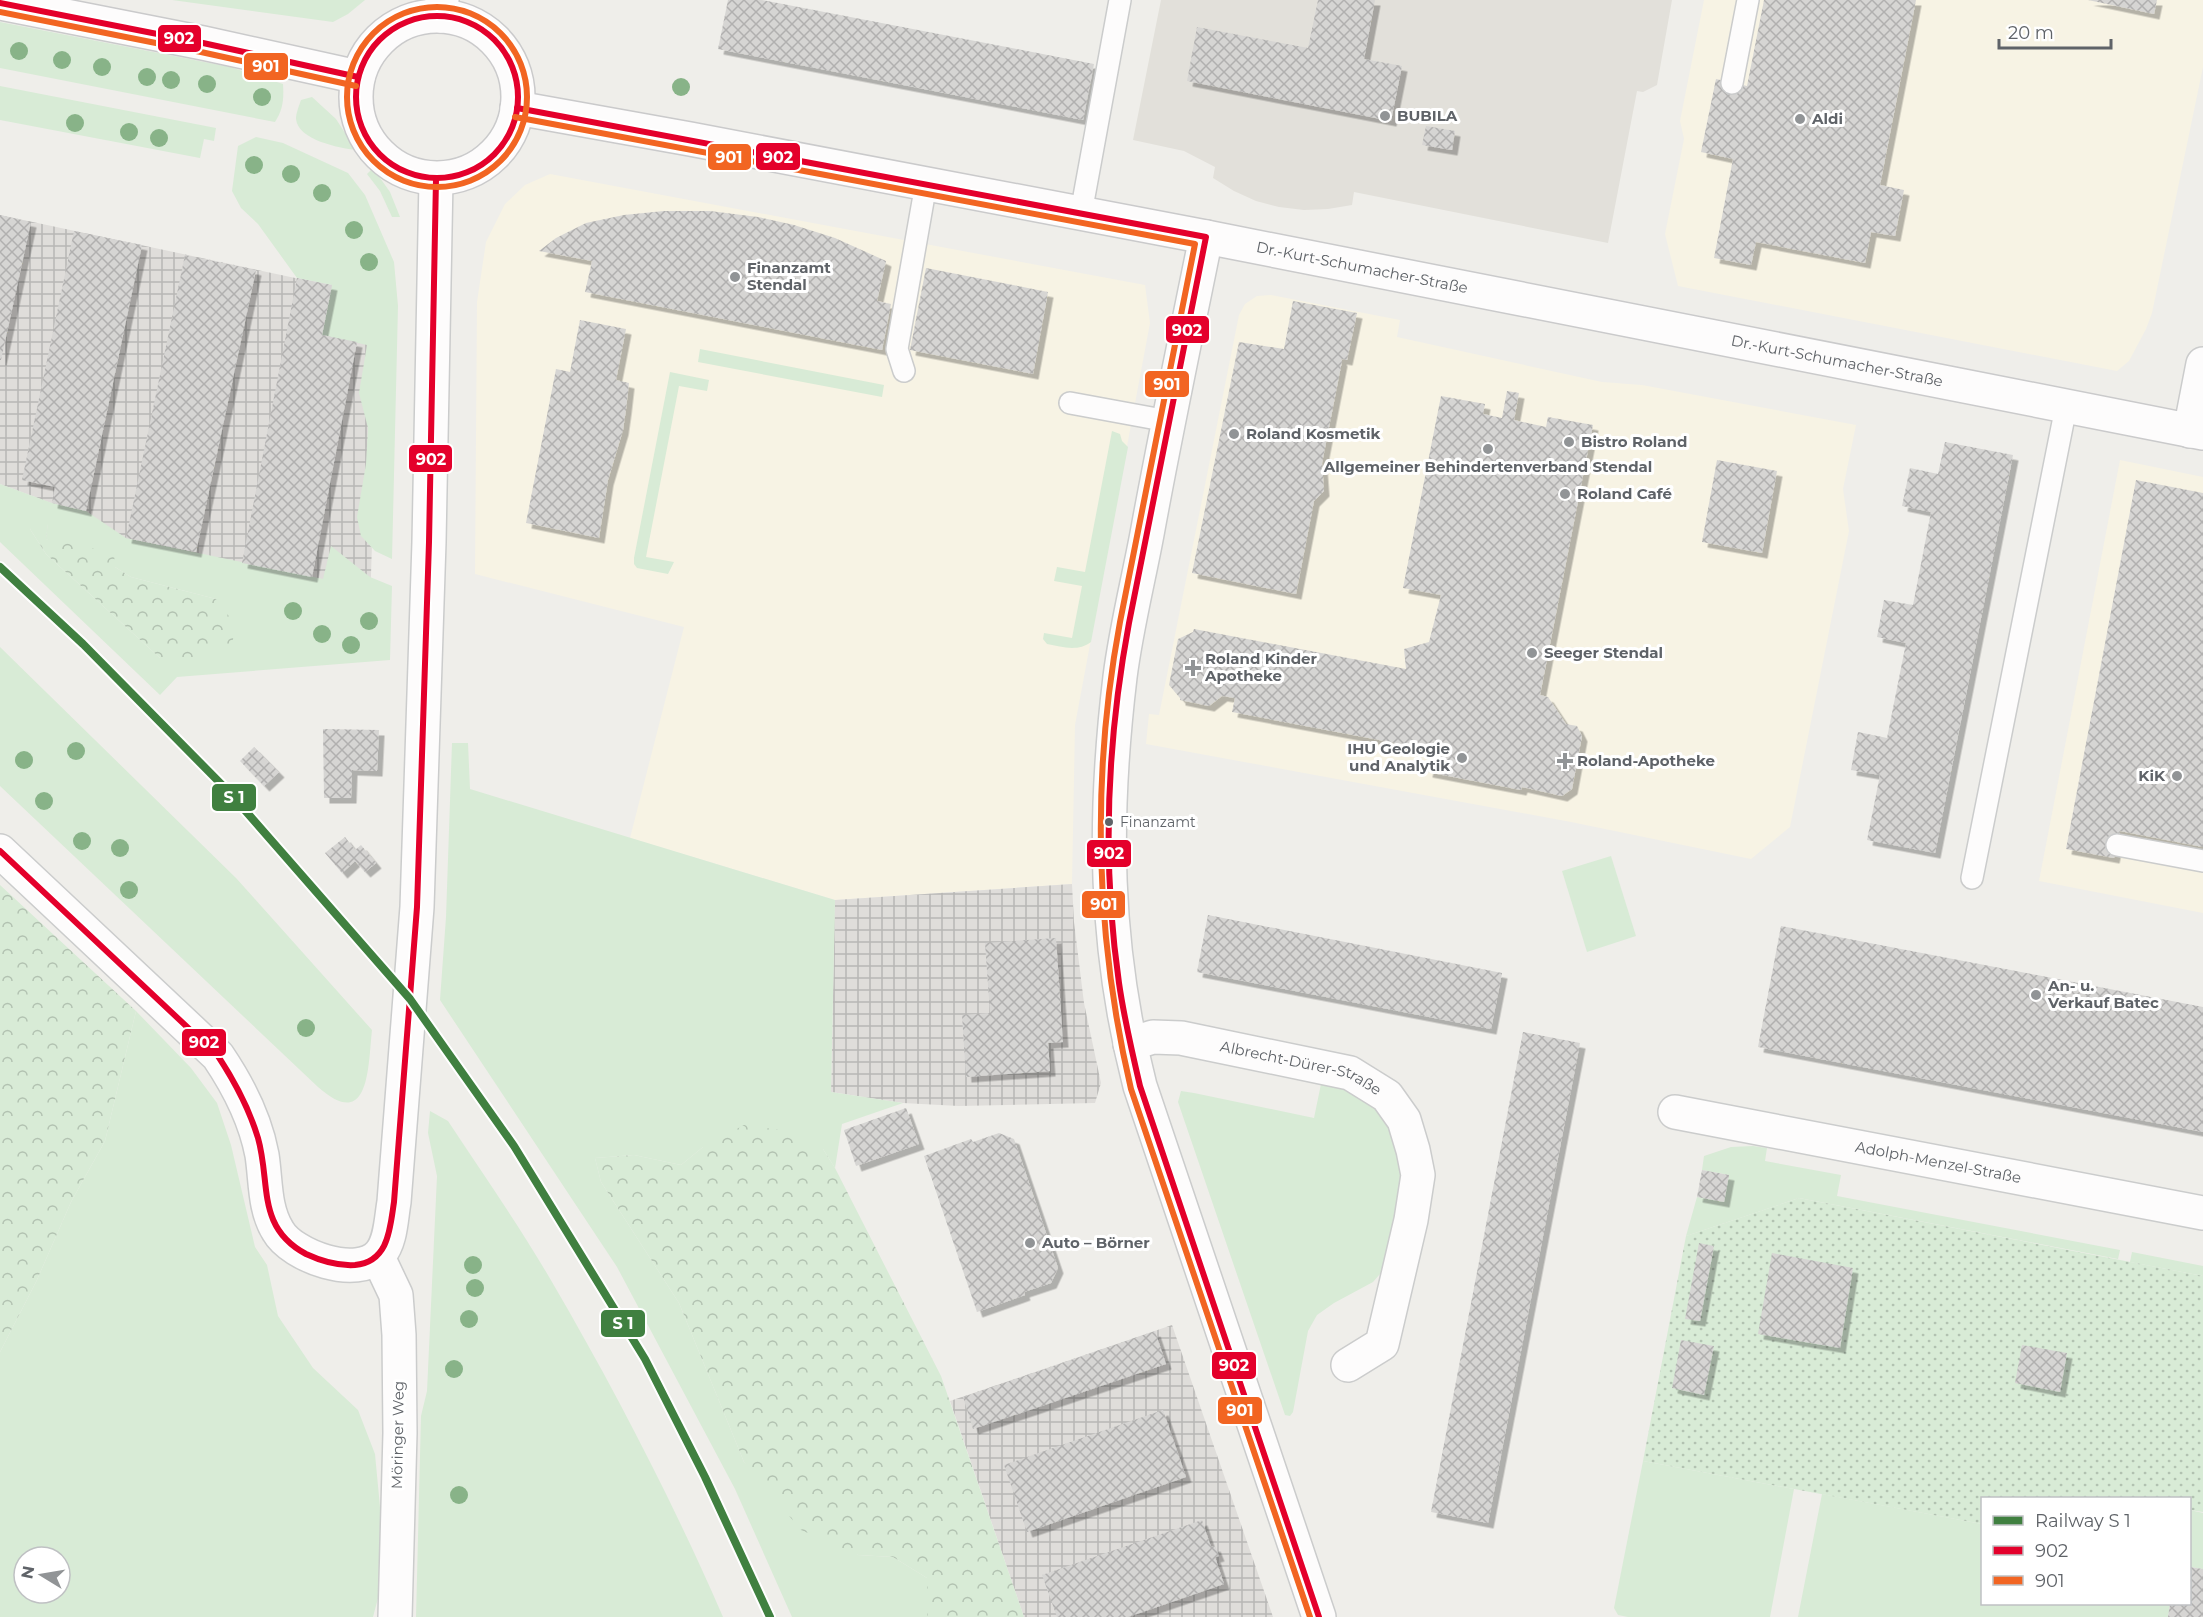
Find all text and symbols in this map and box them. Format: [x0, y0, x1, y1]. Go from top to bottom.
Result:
scale bar [1999, 12, 2112, 50]
text: 20 m [2008, 22, 2054, 44]
line badge: 902 [157, 24, 202, 53]
text: 902 [164, 29, 194, 48]
line badge: 901 [243, 52, 289, 81]
text: 901 [252, 57, 280, 76]
place label: BUBILA [1397, 106, 1458, 125]
marker: BUBILA [1378, 109, 1392, 123]
place label: Aldi [1811, 109, 1843, 128]
marker: Aldi [1793, 112, 1807, 126]
line badge: 902 [755, 142, 801, 171]
line badge: 901 [707, 143, 752, 171]
text: 901 [715, 148, 743, 167]
text: 902 [763, 148, 793, 167]
street label: Dr.-Kurt-Schumacher-Straße [1255, 237, 1470, 297]
place label: Finanzamt Stendal [747, 258, 831, 294]
marker: Finanzamt Stendal [728, 270, 742, 284]
line badge: 902 [1165, 315, 1210, 344]
text: 902 [1172, 321, 1202, 340]
street label: Dr.-Kurt-Schumacher-Straße [1730, 330, 1945, 391]
line badge: 901 [1144, 370, 1190, 398]
text: 901 [1153, 375, 1181, 394]
place label: Roland Kosmetik [1246, 424, 1381, 443]
marker: Roland Kosmetik [1227, 427, 1241, 441]
place label: Bistro Roland [1581, 432, 1687, 451]
marker: Bistro Roland [1562, 435, 1576, 449]
marker: Allgemeiner Behindertenverband Stendal [1481, 442, 1495, 456]
line badge: 902 [408, 444, 453, 473]
text: 902 [416, 450, 446, 469]
place label: Allgemeiner Behindertenverband Stendal [1323, 457, 1652, 476]
place label: Roland Café [1577, 484, 1672, 503]
marker: Roland Café [1558, 487, 1572, 501]
place label: Seeger Stendal [1544, 643, 1663, 662]
marker: Seeger Stendal [1525, 646, 1539, 660]
place label: Roland Kinder Apotheke [1204, 649, 1318, 685]
marker: Roland Kinder Apotheke [1186, 661, 1200, 675]
place label: IHU Geologie und Analytik [1347, 739, 1450, 775]
marker: IHU Geologie und Analytik [1455, 751, 1469, 765]
place label: Roland-Apotheke [1577, 751, 1715, 770]
marker: Roland-Apotheke [1558, 754, 1572, 768]
place label: KiK [2138, 766, 2166, 785]
marker: KiK [2170, 769, 2184, 783]
line badge: S 1 [211, 783, 257, 812]
text: S 1 [223, 788, 245, 807]
place label: Finanzamt [1120, 813, 1196, 831]
marker: Finanzamt [1103, 816, 1115, 828]
line badge: 902 [1086, 839, 1132, 868]
text: 902 [1094, 844, 1124, 863]
line badge: 901 [1081, 890, 1126, 919]
text: 901 [1090, 895, 1118, 914]
place label: An- u. Verkauf Batec [2047, 976, 2159, 1012]
marker: An- u. Verkauf Batec [2029, 988, 2043, 1002]
line badge: 902 [181, 1028, 227, 1057]
text: 902 [189, 1033, 219, 1052]
street label: Albrecht-Dürer-Straße [1219, 1036, 1385, 1099]
street label: Adolph-Menzel-Straße [1854, 1137, 2023, 1187]
place label: Auto – Börner [1041, 1233, 1150, 1252]
marker: Auto – Börner [1023, 1236, 1037, 1250]
line badge: S 1 [600, 1309, 646, 1338]
text: S 1 [612, 1314, 634, 1333]
line badge: 902 [1211, 1351, 1257, 1380]
text: 902 [1219, 1356, 1249, 1375]
street label: Möringer Weg [387, 1381, 408, 1489]
line badge: 901 [1217, 1396, 1263, 1425]
text: 901 [1226, 1401, 1254, 1420]
legend [1981, 1497, 2191, 1605]
text: Railway S 1 [2035, 1510, 2131, 1532]
text: 902 [2035, 1540, 2068, 1562]
north arrow [12, 1545, 72, 1605]
text: N [17, 1564, 38, 1580]
text: 901 [2035, 1570, 2064, 1592]

